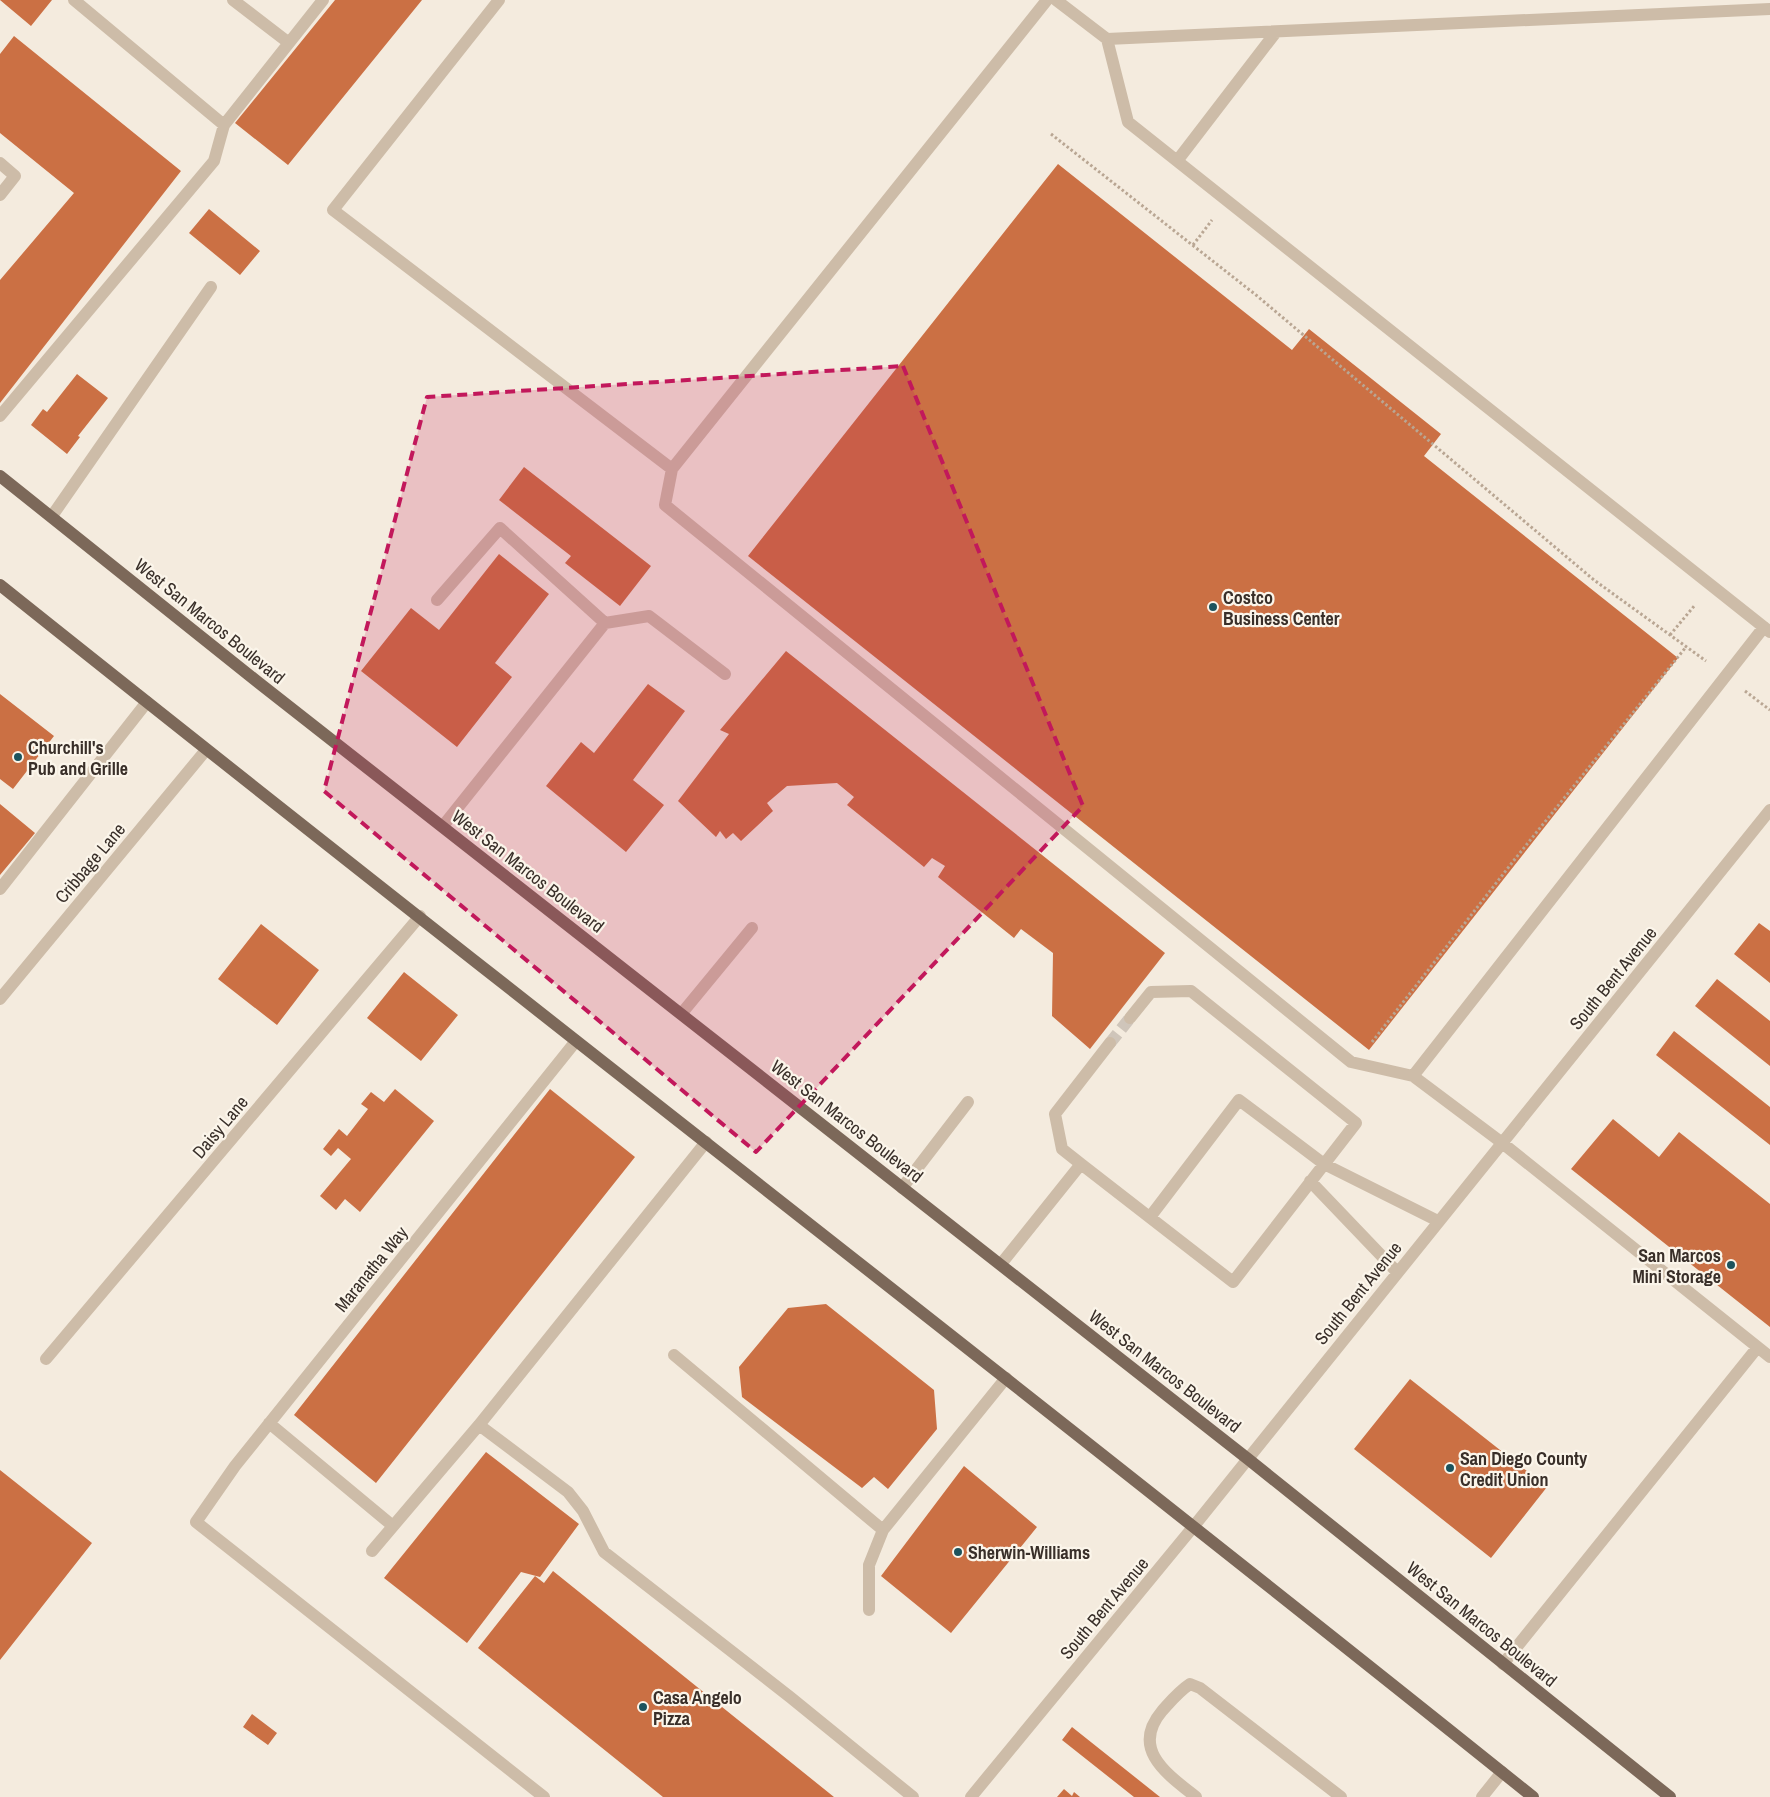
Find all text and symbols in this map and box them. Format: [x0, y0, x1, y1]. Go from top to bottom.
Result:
street label: West San Marcos Boulevard [130, 553, 290, 689]
place label: Costco Business Center [1223, 585, 1340, 631]
marker: Costco Business Center [1207, 601, 1219, 613]
place label: Churchill's Pub and Grille [28, 735, 128, 781]
marker: Churchill's Pub and Grille [12, 751, 24, 763]
street label: West San Marcos Boulevard [447, 804, 609, 938]
street label: Cribbage Lane [49, 818, 131, 908]
street label: South Bent Avenue [1564, 921, 1662, 1035]
street label: West San Marcos Boulevard [766, 1054, 928, 1188]
street label: Daisy Lane [186, 1090, 254, 1164]
street label: Maranatha Way [329, 1220, 414, 1317]
street label: South Bent Avenue [1309, 1236, 1407, 1350]
place label: San Marcos Mini Storage [1632, 1243, 1721, 1289]
marker: San Marcos Mini Storage [1725, 1259, 1737, 1271]
street label: West San Marcos Boulevard [1084, 1304, 1246, 1438]
place label: San Diego County Credit Union [1460, 1446, 1588, 1492]
marker: San Diego County Credit Union [1444, 1462, 1456, 1474]
place label: Sherwin-Williams [968, 1540, 1090, 1565]
marker: Sherwin-Williams [952, 1546, 964, 1558]
street label: South Bent Avenue [1054, 1552, 1154, 1664]
street label: West San Marcos Boulevard [1402, 1556, 1562, 1692]
place label: Casa Angelo Pizza [653, 1685, 742, 1731]
marker: Casa Angelo Pizza [637, 1701, 649, 1713]

